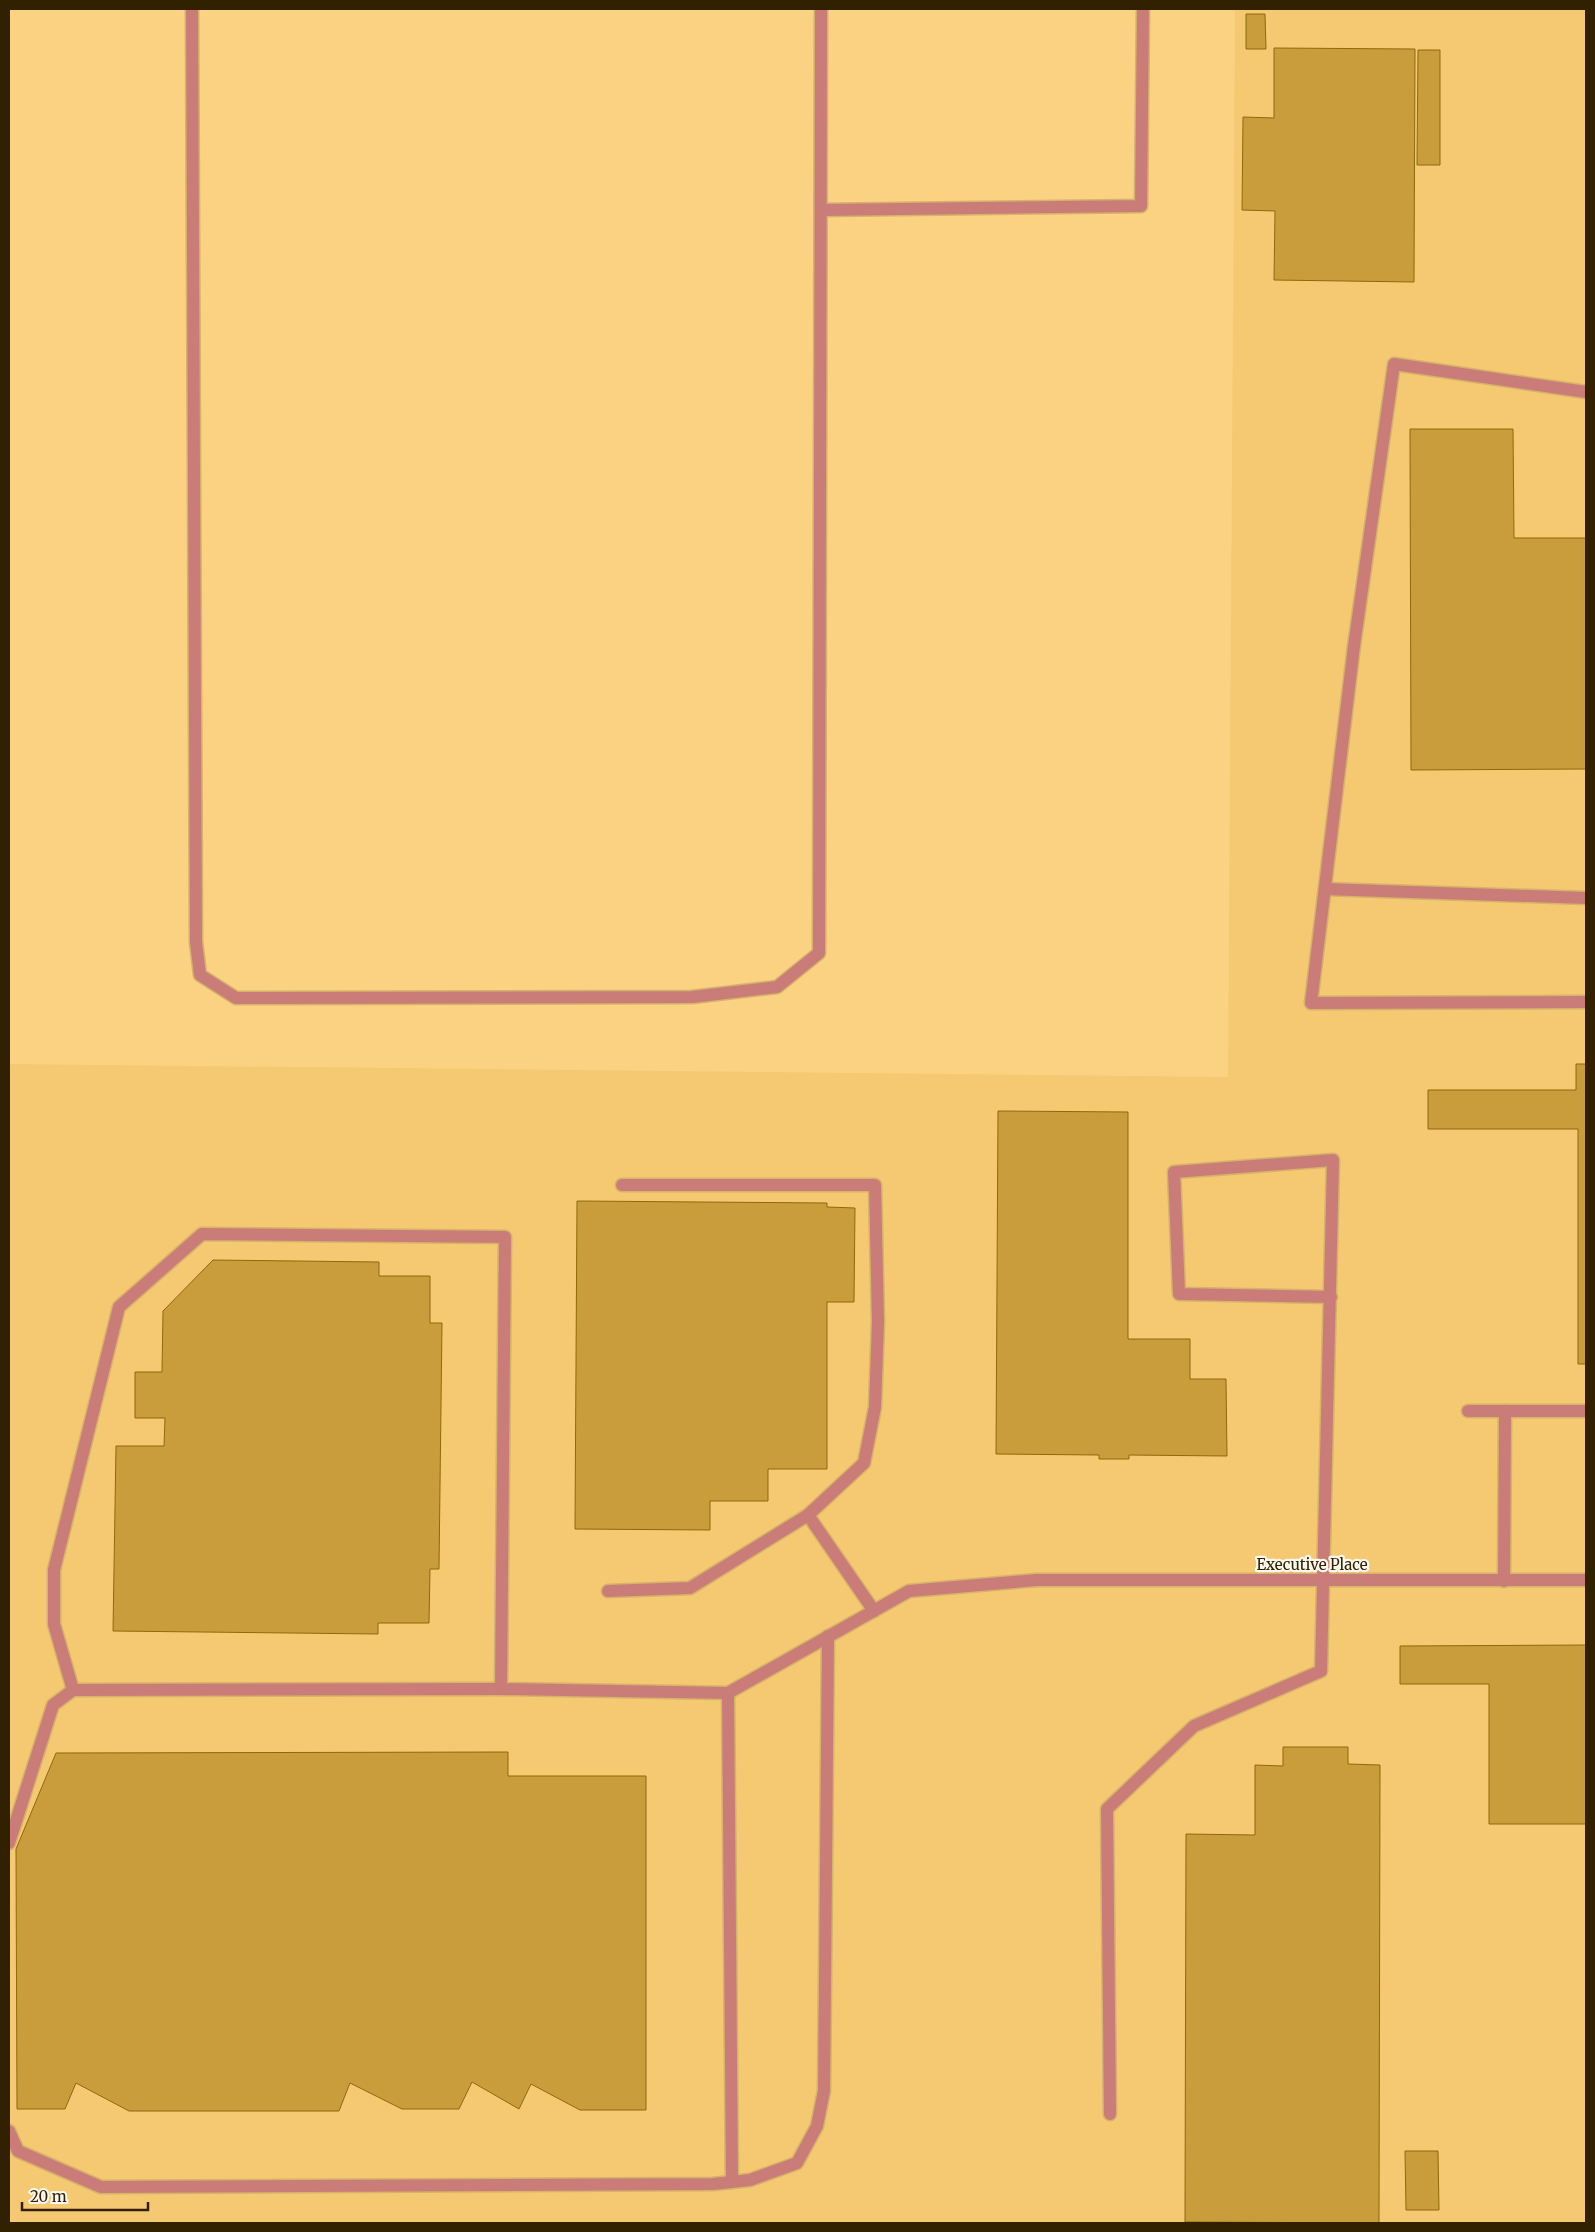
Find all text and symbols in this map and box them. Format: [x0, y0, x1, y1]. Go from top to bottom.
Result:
street label: Executive Place [1256, 1555, 1368, 1574]
scale bar [22, 2180, 149, 2212]
text: 20 m [30, 2187, 67, 2206]

